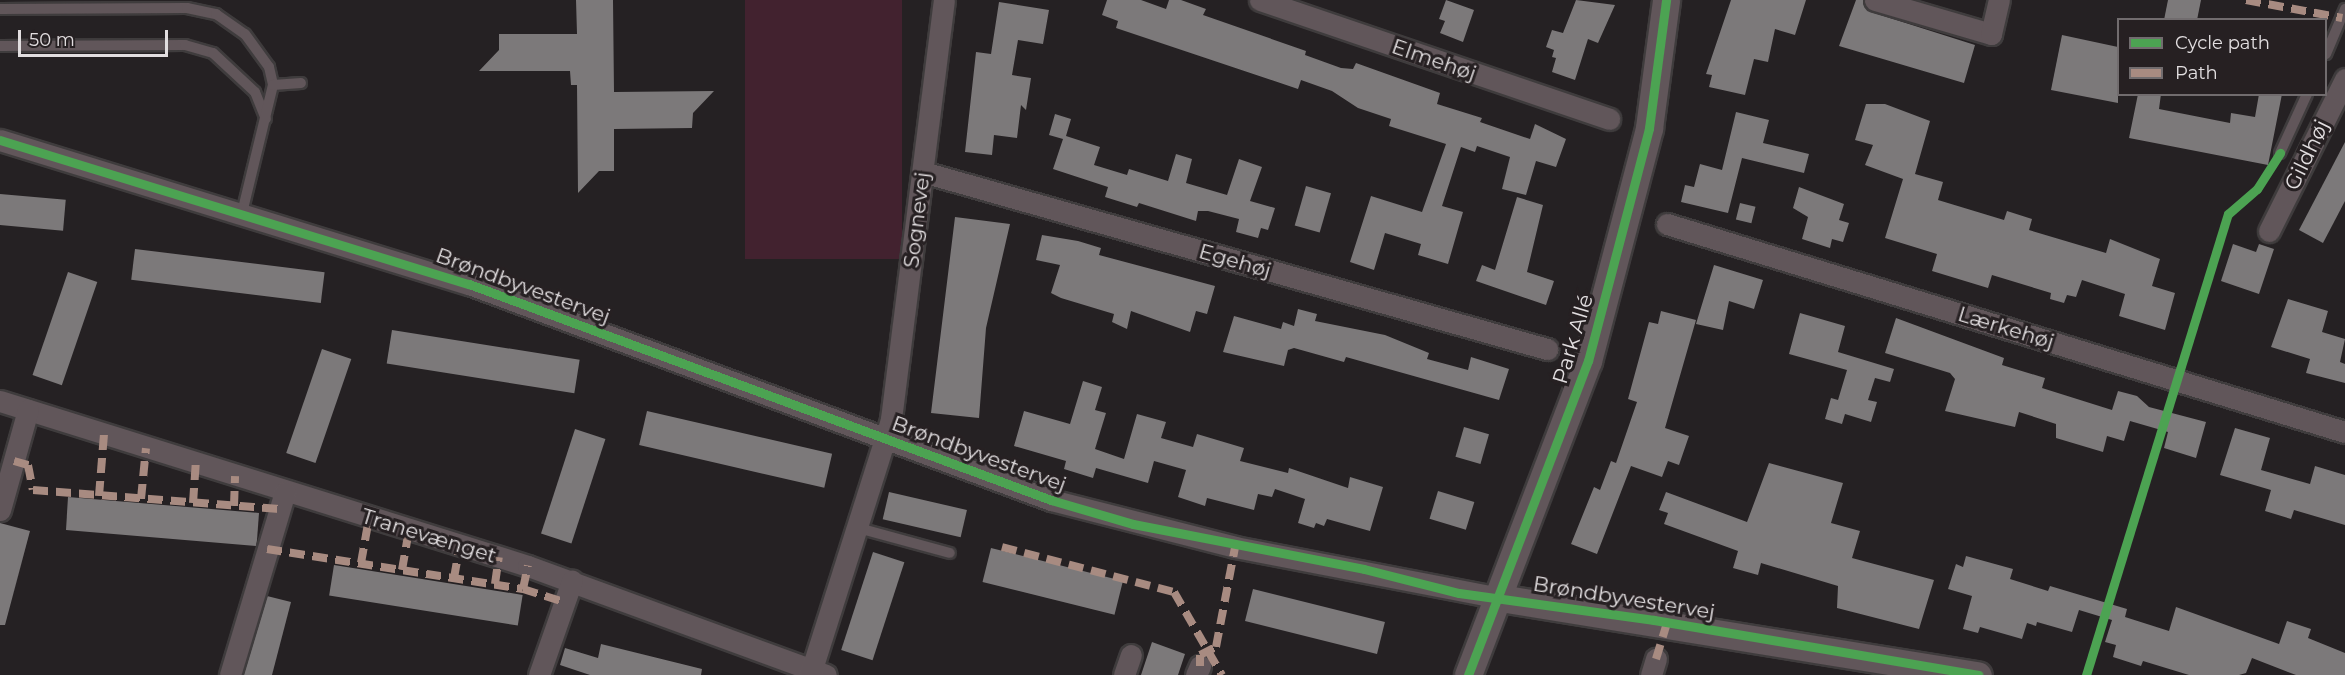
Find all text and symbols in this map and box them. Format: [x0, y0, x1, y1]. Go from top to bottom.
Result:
scale bar [21, 18, 171, 56]
legend [2117, 18, 2327, 96]
text: 50 m [29, 29, 75, 51]
text: Cycle path [2175, 32, 2270, 54]
street label: Elmehøj [1388, 34, 1480, 86]
text: Path [2175, 62, 2218, 84]
street label: Gildhøj [2279, 116, 2335, 194]
street label: Sognevej [899, 171, 935, 269]
street label: Egehøj [1196, 239, 1274, 283]
street label: Brøndbyvestervej [432, 243, 614, 329]
street label: Park Allé [1547, 291, 1599, 387]
street label: Lærkehøj [1955, 301, 2057, 355]
street label: Brøndbyvestervej [888, 411, 1070, 497]
street label: Tranevænget [358, 504, 500, 568]
street label: Brøndbyvestervej [1531, 571, 1717, 625]

